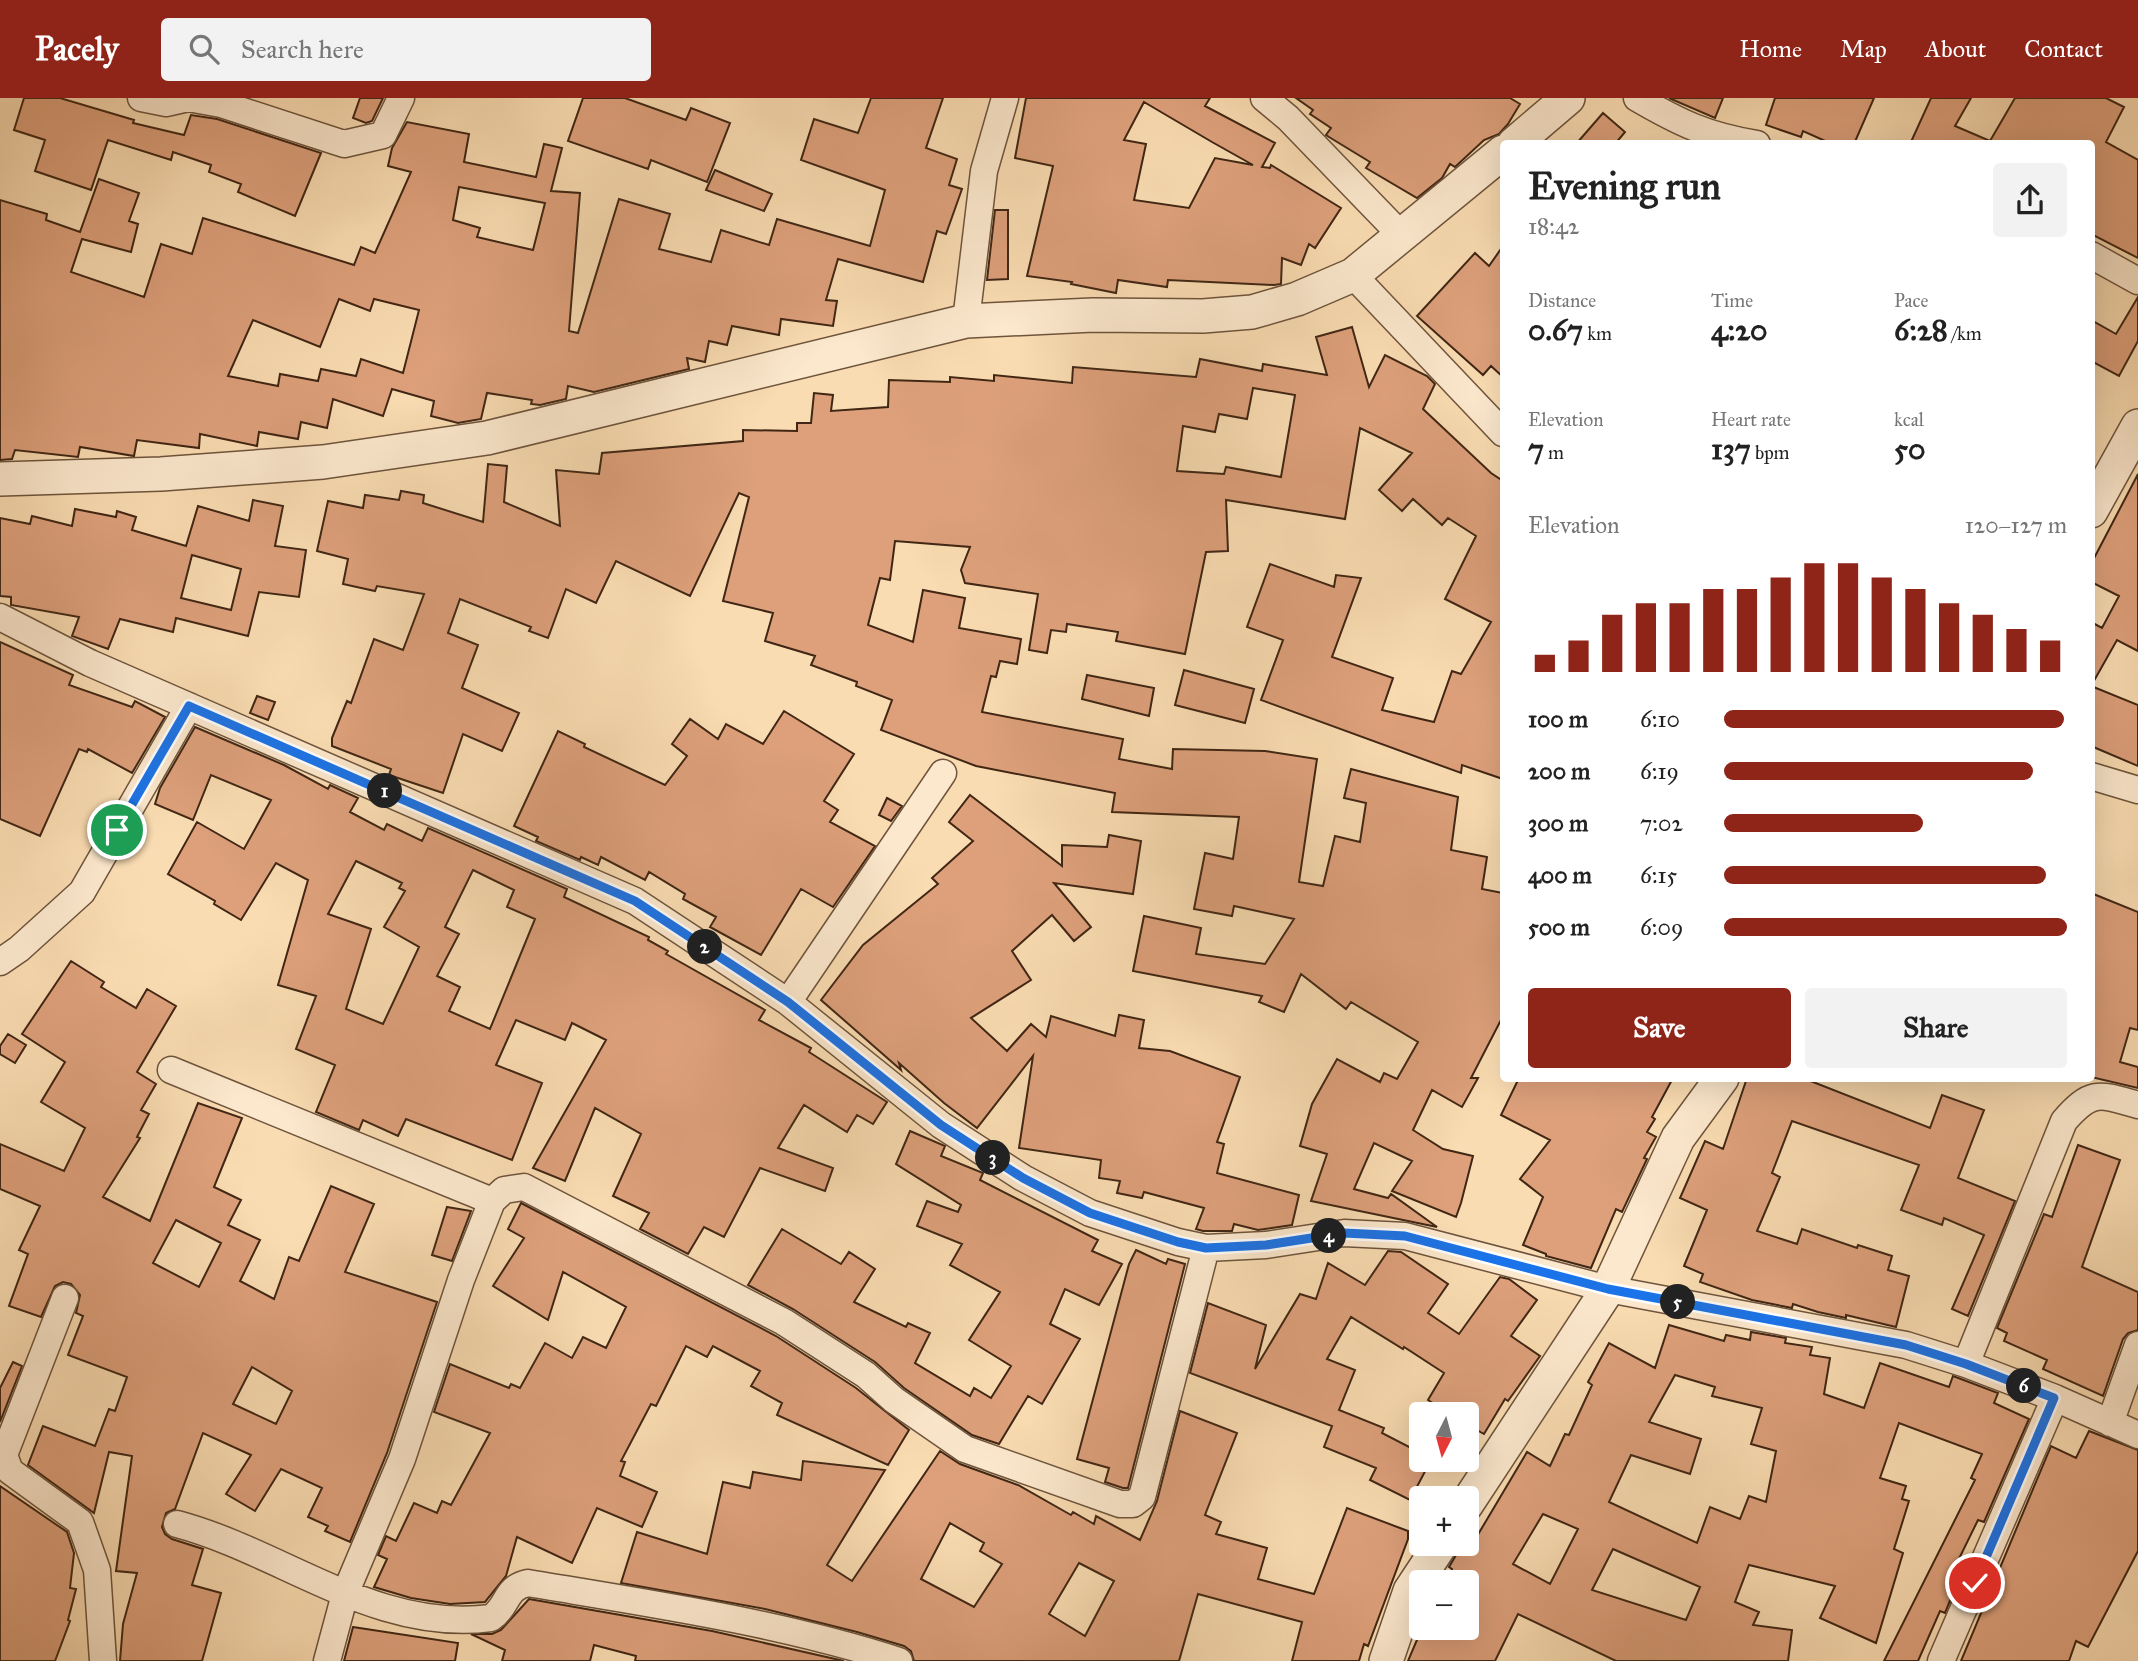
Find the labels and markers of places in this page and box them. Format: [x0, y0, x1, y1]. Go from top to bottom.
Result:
pin: 1 [368, 774, 402, 808]
pin [87, 800, 147, 860]
pin: 2 [688, 930, 722, 964]
pin: 3 [976, 1140, 1010, 1176]
pin: 4 [1312, 1218, 1346, 1254]
pin: 5 [1660, 1284, 1696, 1320]
pin: 6 [2007, 1368, 2042, 1404]
pin [1945, 1553, 2005, 1613]

